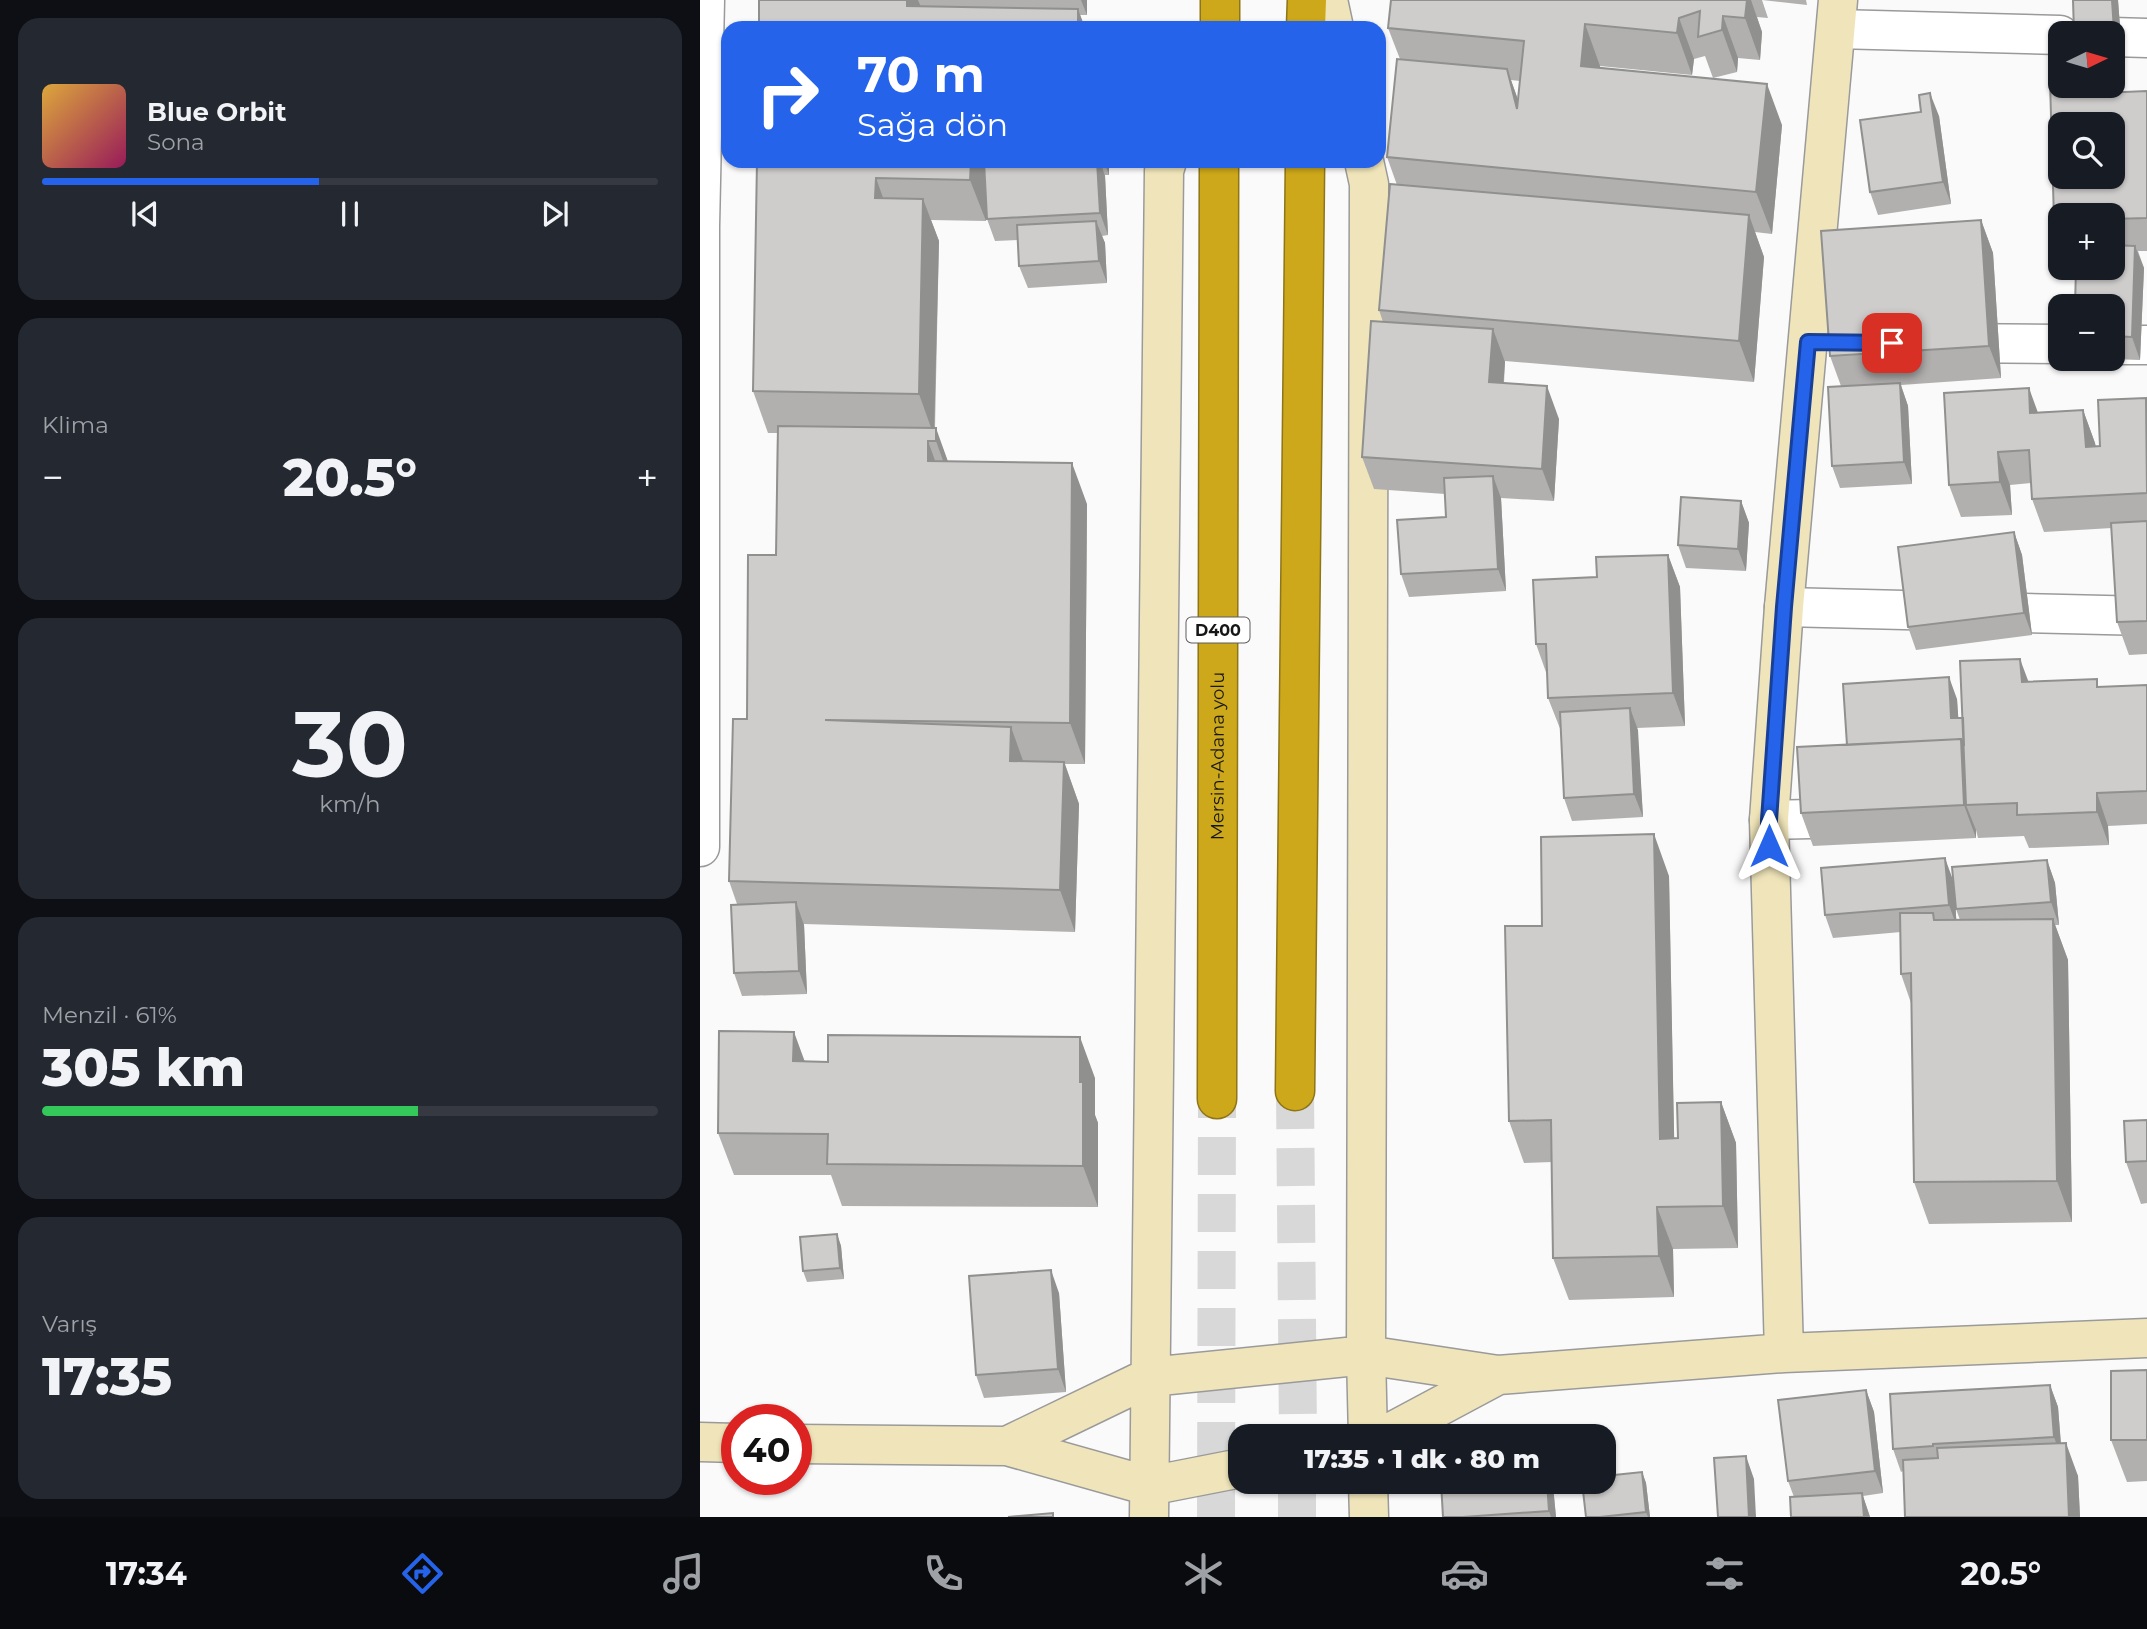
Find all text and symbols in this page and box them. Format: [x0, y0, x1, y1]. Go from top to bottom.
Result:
north arrow [2048, 21, 2124, 98]
map controls [2048, 21, 2125, 371]
text: 70 m [857, 45, 985, 104]
icon: right [742, 49, 833, 140]
text: Blue Orbit [147, 96, 286, 128]
text: Sağa dön [857, 105, 1008, 144]
button: search [2048, 112, 2125, 189]
text: Sona [147, 128, 205, 156]
icon: previous [126, 195, 164, 233]
icon: pause [331, 195, 369, 233]
icon: next [536, 195, 574, 233]
button: + [2048, 203, 2125, 280]
button: − [2048, 294, 2125, 371]
pin [1862, 313, 1922, 373]
icon: arrive [1873, 324, 1911, 362]
text: Klima [42, 411, 109, 439]
text: 20.5° [283, 446, 417, 509]
text: − [42, 454, 64, 501]
text: + [636, 454, 658, 501]
road number: D400 [1186, 618, 1250, 642]
street label: Mersin-Adana yolu [1207, 672, 1229, 840]
text: 30 [292, 689, 408, 800]
text: km/h [319, 790, 381, 818]
position arrow [1732, 809, 1806, 883]
text: Menzil · 61% [42, 1001, 177, 1029]
text: 305 km [42, 1036, 245, 1099]
text: Varış [42, 1310, 97, 1338]
text: 17:35 [42, 1345, 172, 1408]
speed limit sign: 40 [721, 1404, 812, 1495]
text: 17:35 · 1 dk · 80 m [1304, 1443, 1540, 1475]
icon: directions [398, 1549, 447, 1598]
icon: music [659, 1549, 708, 1598]
icon: phone [919, 1549, 968, 1598]
icon: climate [1179, 1549, 1228, 1598]
icon: car [1440, 1549, 1489, 1598]
icon: filters [1700, 1549, 1749, 1598]
text: 17:34 [106, 1554, 187, 1593]
text: 20.5° [1960, 1554, 2041, 1593]

